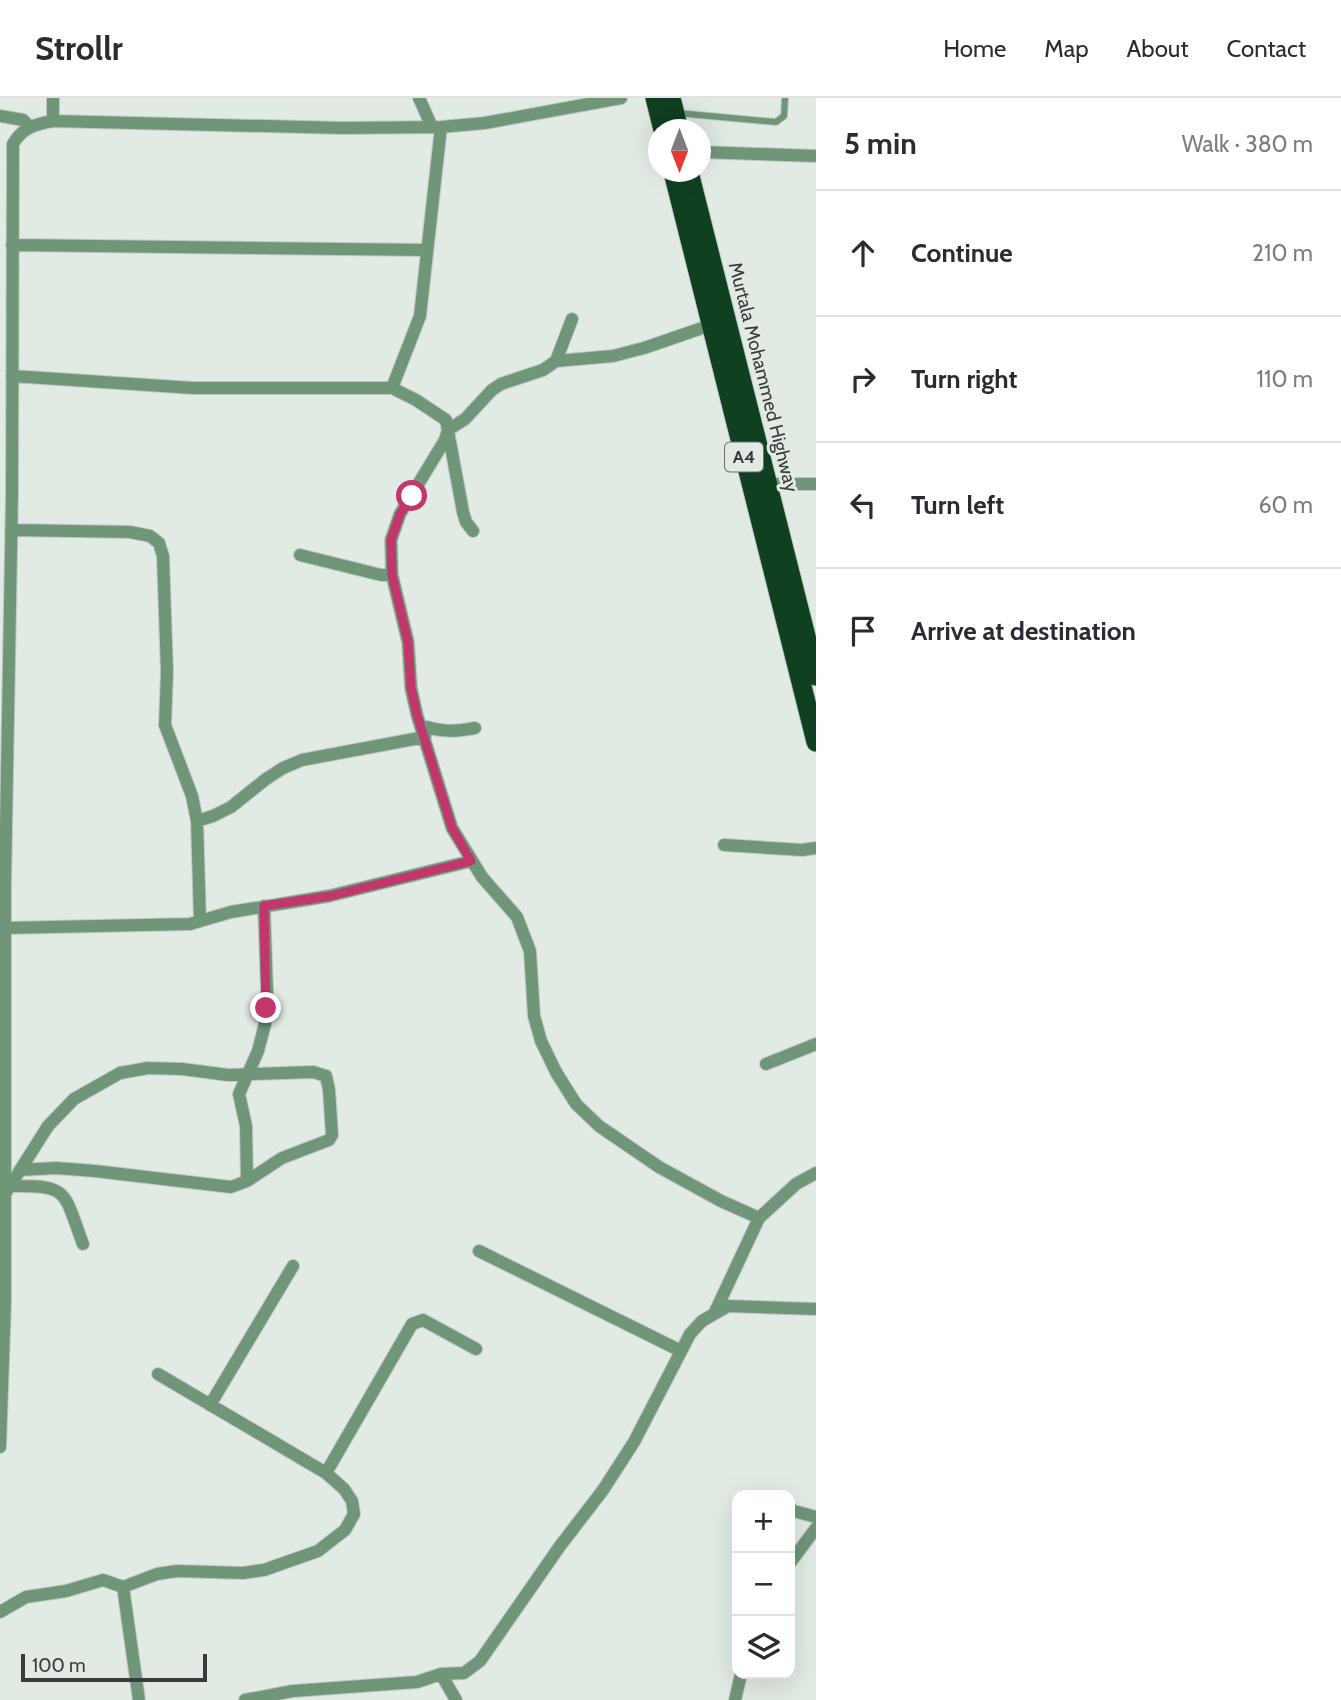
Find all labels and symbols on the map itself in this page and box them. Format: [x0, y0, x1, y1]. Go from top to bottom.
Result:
north arrow [648, 119, 711, 182]
street label: Murtala Mohammed Highway [724, 260, 803, 495]
road number: A4 [725, 442, 763, 472]
route start [396, 480, 427, 511]
route end [250, 992, 281, 1023]
scale bar [21, 1651, 206, 1683]

